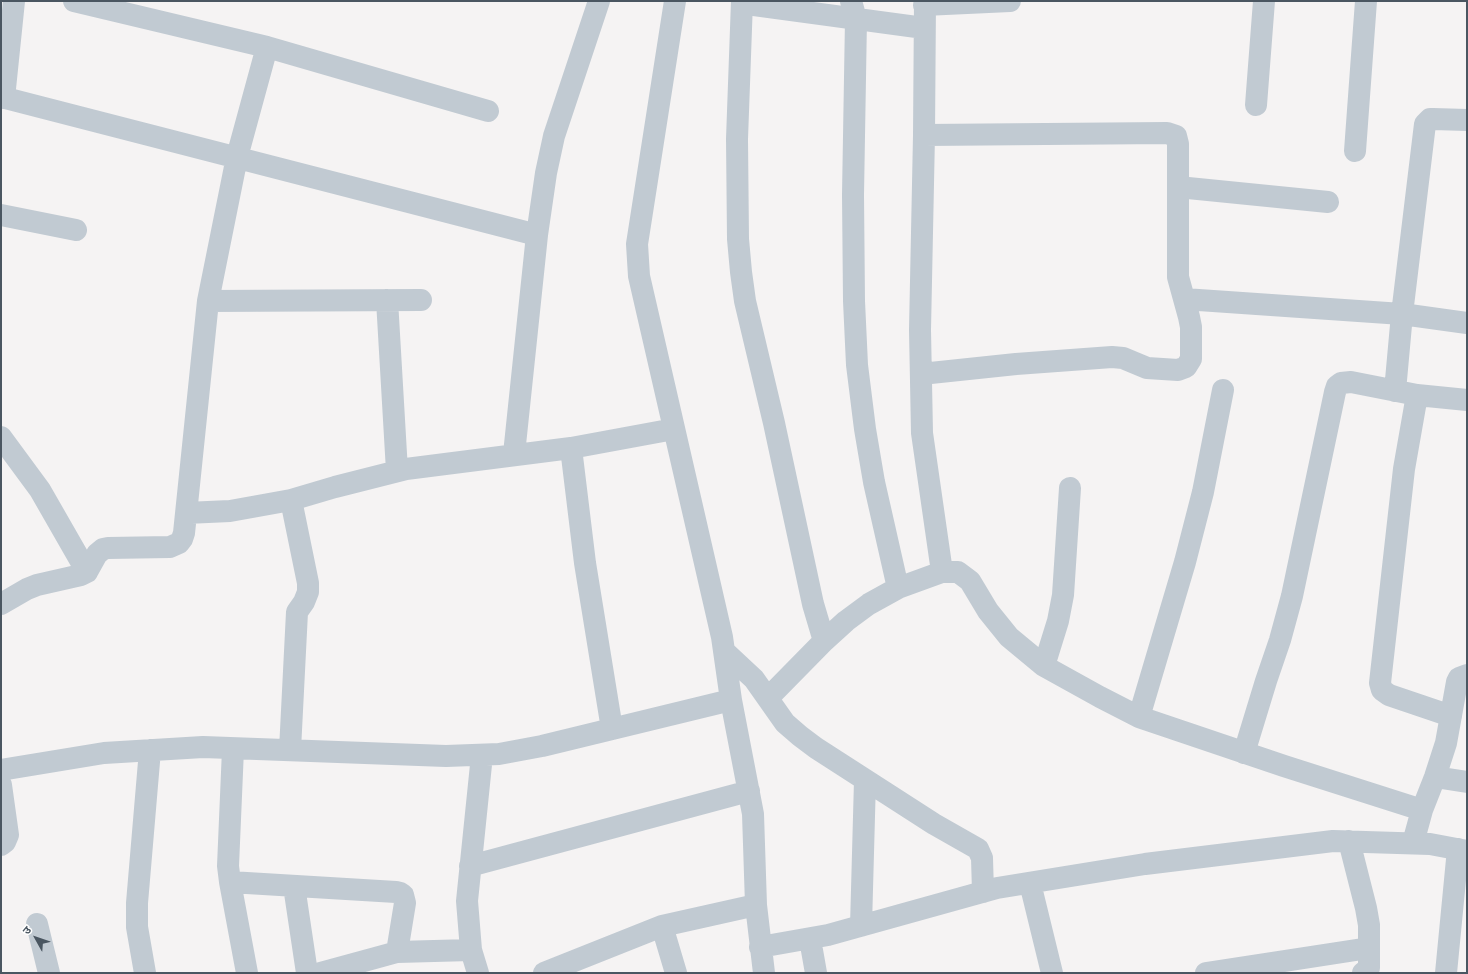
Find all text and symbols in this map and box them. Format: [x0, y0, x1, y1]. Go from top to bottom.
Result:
north arrow [16, 918, 56, 958]
text: उ [19, 923, 34, 937]

